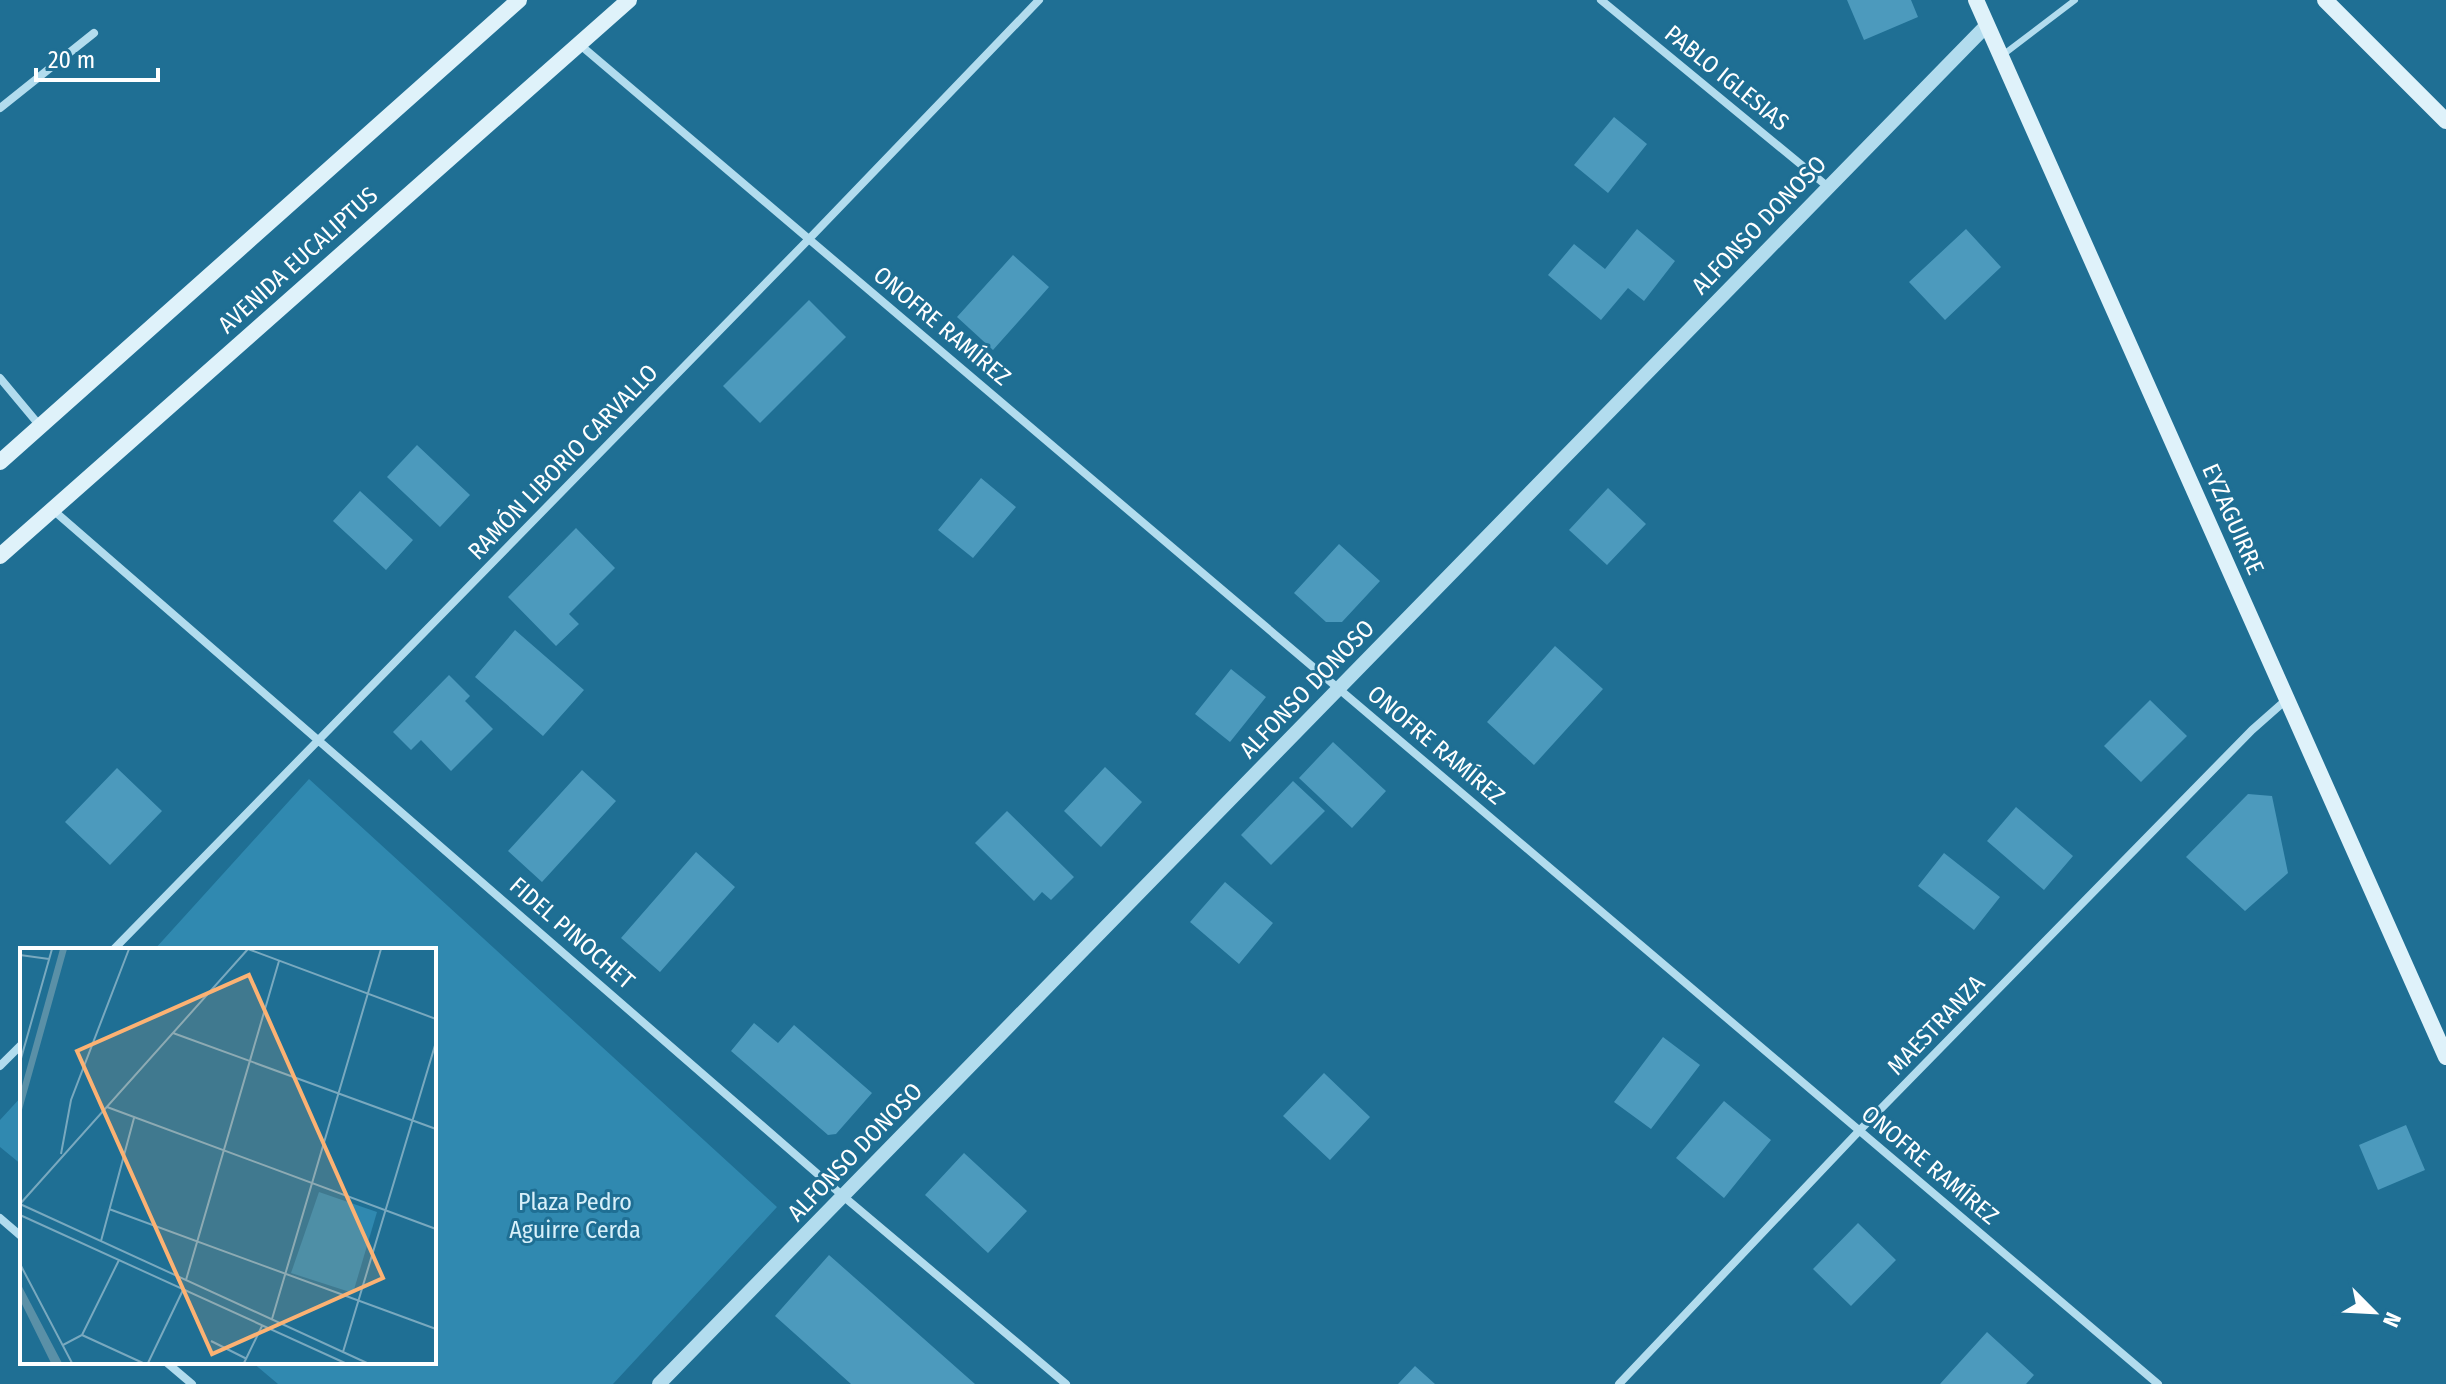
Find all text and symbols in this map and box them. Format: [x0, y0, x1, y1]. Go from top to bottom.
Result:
street label: PABLO IGLESIAS [1659, 19, 1795, 137]
scale bar [36, 32, 158, 82]
text: 20 m [48, 46, 95, 74]
street label: ALFONSO DONOSO [1686, 150, 1832, 300]
street label: AVENIDA EUCALIPTUS [213, 181, 383, 339]
street label: ONOFRE RAMÍREZ [868, 260, 1017, 391]
street label: RAMÓN LIBORIO CARVALLO [462, 359, 664, 565]
street label: EYZAGUIRRE [2196, 459, 2270, 579]
street label: ALFONSO DONOSO [1234, 614, 1380, 764]
street label: ONOFRE RAMÍREZ [1362, 679, 1511, 810]
street label: FIDEL PINOCHET [504, 871, 640, 995]
inset map [20, 948, 436, 1364]
street label: MAESTRANZA [1882, 969, 1991, 1081]
street label: ALFONSO DONOSO [782, 1077, 928, 1227]
street label: ONOFRE RAMÍREZ [1856, 1099, 2005, 1230]
park label: Plaza Pedro Aguirre Cerda [509, 1188, 641, 1244]
north arrow [2334, 1272, 2414, 1352]
text: N [2377, 1308, 2407, 1331]

